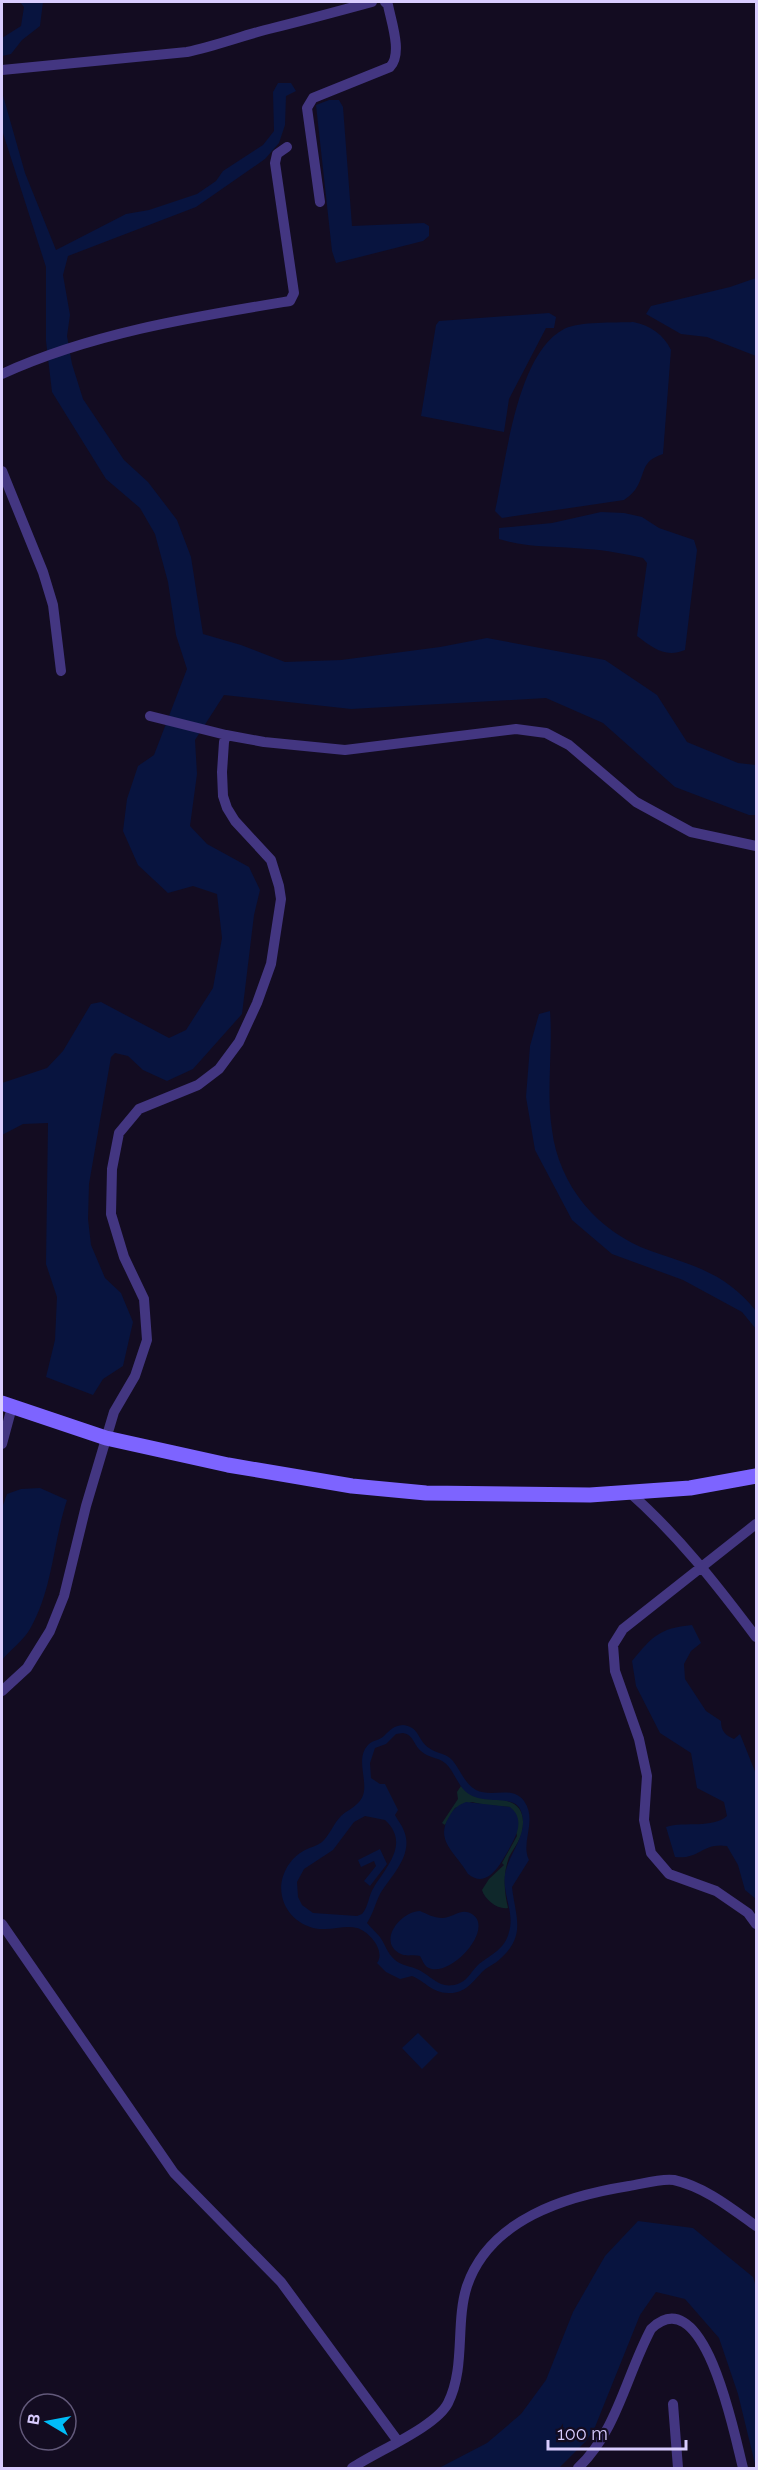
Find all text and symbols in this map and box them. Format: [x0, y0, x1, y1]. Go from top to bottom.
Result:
north arrow [18, 2392, 78, 2452]
text: B [23, 2412, 44, 2426]
scale bar [548, 2413, 686, 2451]
text: 100 m [557, 2423, 608, 2444]

